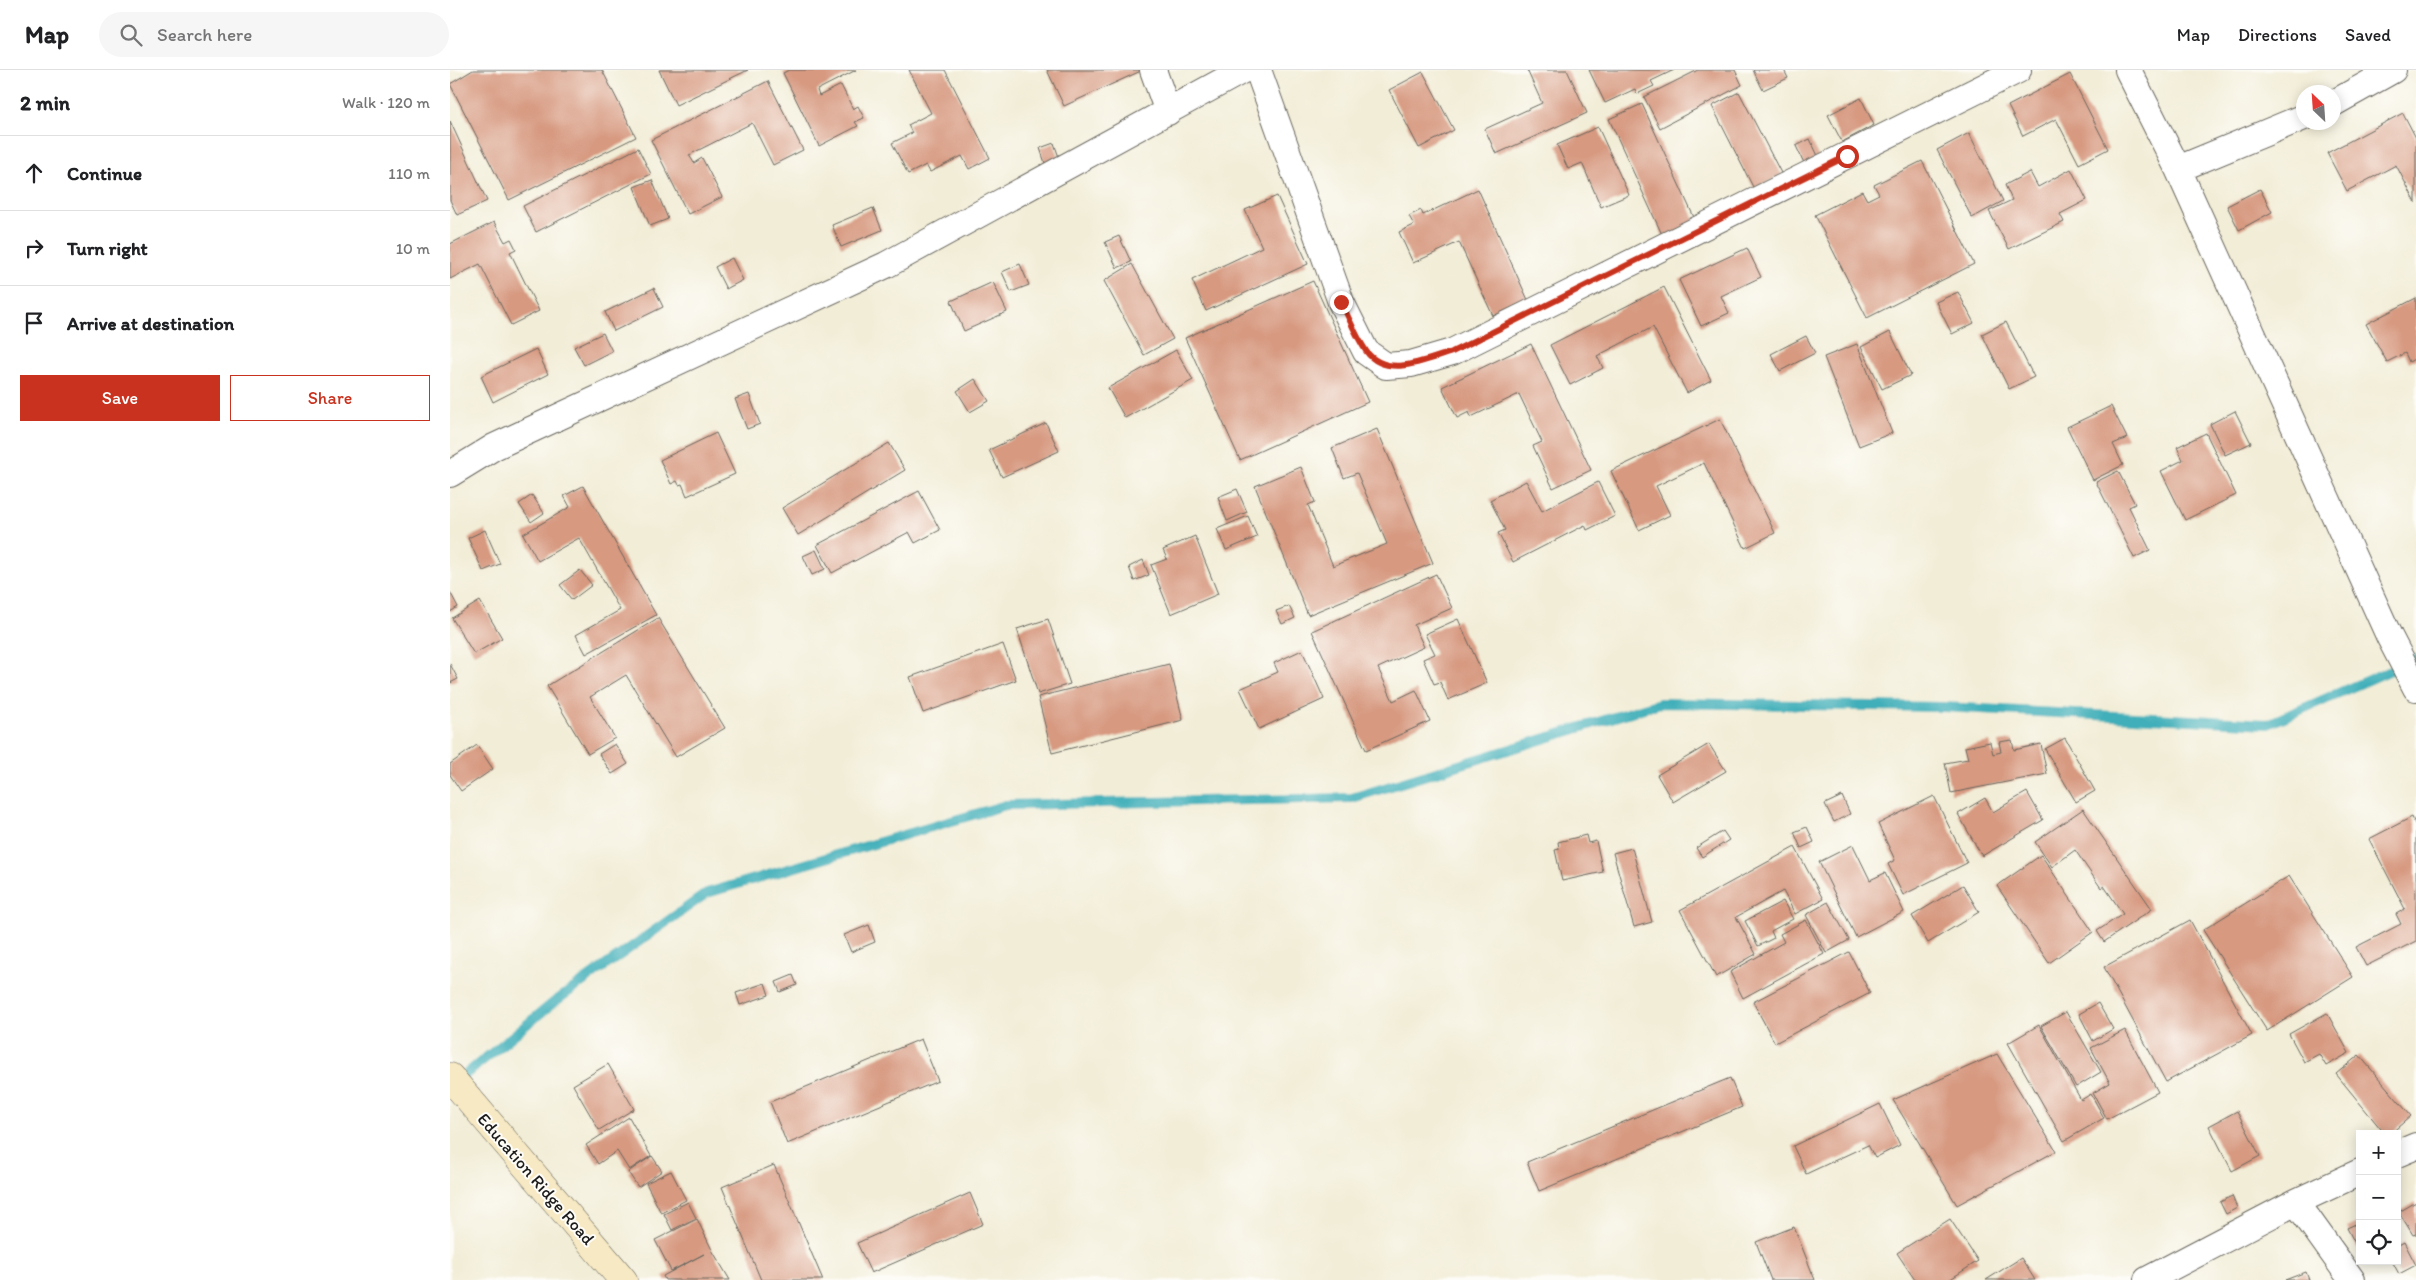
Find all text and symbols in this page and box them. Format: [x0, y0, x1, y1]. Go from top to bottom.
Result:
search box [99, 12, 449, 57]
text: Map [25, 20, 69, 49]
icon: search [117, 21, 145, 49]
text: Search here [157, 23, 252, 46]
text: Map [2177, 24, 2210, 46]
text: Directions [2238, 24, 2317, 46]
text: Saved [2345, 24, 2391, 46]
north arrow [2296, 85, 2341, 130]
text: 2 min [20, 90, 70, 115]
text: Walk · 120 m [342, 93, 430, 112]
route start [1836, 145, 1859, 168]
icon: ahead [20, 159, 48, 187]
text: Continue [67, 162, 142, 185]
text: 110 m [388, 164, 430, 183]
icon: right [20, 234, 48, 262]
text: Turn right [67, 237, 148, 260]
text: 10 m [396, 239, 430, 258]
route end [1330, 291, 1353, 314]
icon: arrive [20, 309, 48, 337]
text: Arrive at destination [67, 312, 234, 335]
button: Save [20, 375, 220, 421]
button: Share [230, 375, 430, 421]
street label: Education Ridge Road [473, 1108, 599, 1250]
map controls [2356, 1130, 2401, 1265]
button: + [2356, 1130, 2401, 1175]
button: − [2356, 1175, 2401, 1220]
button: locate [2356, 1220, 2401, 1265]

